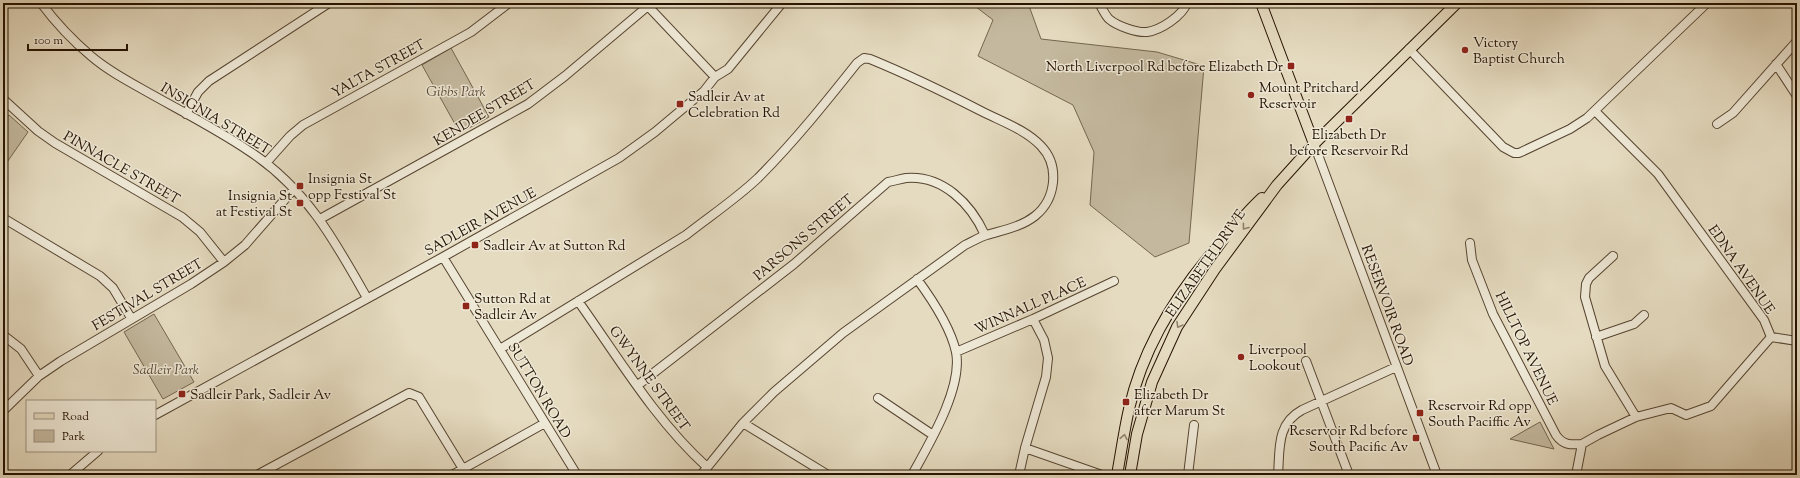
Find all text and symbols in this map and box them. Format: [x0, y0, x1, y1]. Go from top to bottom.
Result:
scale bar [28, 26, 127, 52]
text: 100 m [34, 32, 63, 50]
place label: Victory Baptist Church [1473, 34, 1565, 70]
street label: YALTA STREET [328, 36, 430, 104]
marker: Victory Baptist Church [1460, 45, 1470, 55]
place label: North Liverpool Rd before Elizabeth Dr [1046, 58, 1284, 78]
marker: North Liverpool Rd before Elizabeth Dr [1286, 61, 1296, 71]
street label: KENDEE STREET [430, 75, 540, 152]
street label: INSIGNIA STREET [156, 79, 274, 161]
place label: Mount Pritchard Reservoir [1259, 79, 1359, 115]
park label: Gibbs Park [426, 83, 486, 103]
place label: Sadleir Av at Celebration Rd [688, 88, 780, 124]
marker: Mount Pritchard Reservoir [1246, 90, 1256, 100]
marker: Sadleir Av at Celebration Rd [675, 99, 685, 109]
marker: Elizabeth Dr before Reservoir Rd [1344, 114, 1354, 124]
place label: Elizabeth Dr before Reservoir Rd [1290, 126, 1409, 162]
street label: PINNACLE STREET [59, 127, 183, 210]
place label: Insignia St opp Festival St [308, 170, 396, 206]
marker: Insignia St opp Festival St [295, 181, 305, 191]
street label: SADLEIR AVENUE [421, 183, 541, 262]
place label: Insignia St at Festival St [216, 187, 292, 223]
street label: PARSONS STREET [750, 190, 859, 286]
marker: Insignia St at Festival St [295, 198, 305, 208]
street label: ELIZABETH DRIVE [1162, 206, 1252, 322]
street label: EDNA AVENUE [1702, 221, 1779, 319]
one-way arrow [1243, 223, 1250, 230]
place label: Sadleir Av at Sutton Rd [483, 237, 625, 257]
marker: Sadleir Av at Sutton Rd [470, 240, 480, 250]
street label: RESERVOIR ROAD [1355, 242, 1417, 369]
street label: FESTIVAL STREET [89, 255, 207, 337]
street label: WINNALL PLACE [972, 273, 1090, 340]
street label: HILLTOP AVENUE [1489, 289, 1562, 410]
place label: Sutton Rd at Sadleir Av [474, 290, 551, 326]
marker: Sutton Rd at Sadleir Av [461, 301, 471, 311]
one-way arrow [1176, 321, 1183, 328]
street label: GWYNNE STREET [603, 322, 694, 436]
street label: SUTTON ROAD [502, 339, 575, 443]
place label: Liverpool Lookout [1249, 341, 1307, 377]
marker: Liverpool Lookout [1236, 352, 1246, 362]
park label: Sadleir Park [133, 361, 200, 381]
place label: Sadleir Park, Sadleir Av [190, 386, 332, 406]
place label: Elizabeth Dr after Marum St [1134, 386, 1225, 422]
marker: Sadleir Park, Sadleir Av [177, 389, 187, 399]
marker: Elizabeth Dr after Marum St [1121, 397, 1131, 407]
place label: Reservoir Rd opp South Paciffic Av [1428, 397, 1532, 433]
legend [26, 400, 156, 452]
text: Road [62, 408, 89, 426]
marker: Reservoir Rd opp South Paciffic Av [1415, 408, 1425, 418]
place label: Reservoir Rd before South Pacific Av [1289, 422, 1409, 458]
text: Park [62, 428, 85, 446]
marker: Reservoir Rd before South Pacific Av [1411, 433, 1421, 443]
one-way arrow [1119, 434, 1128, 440]

